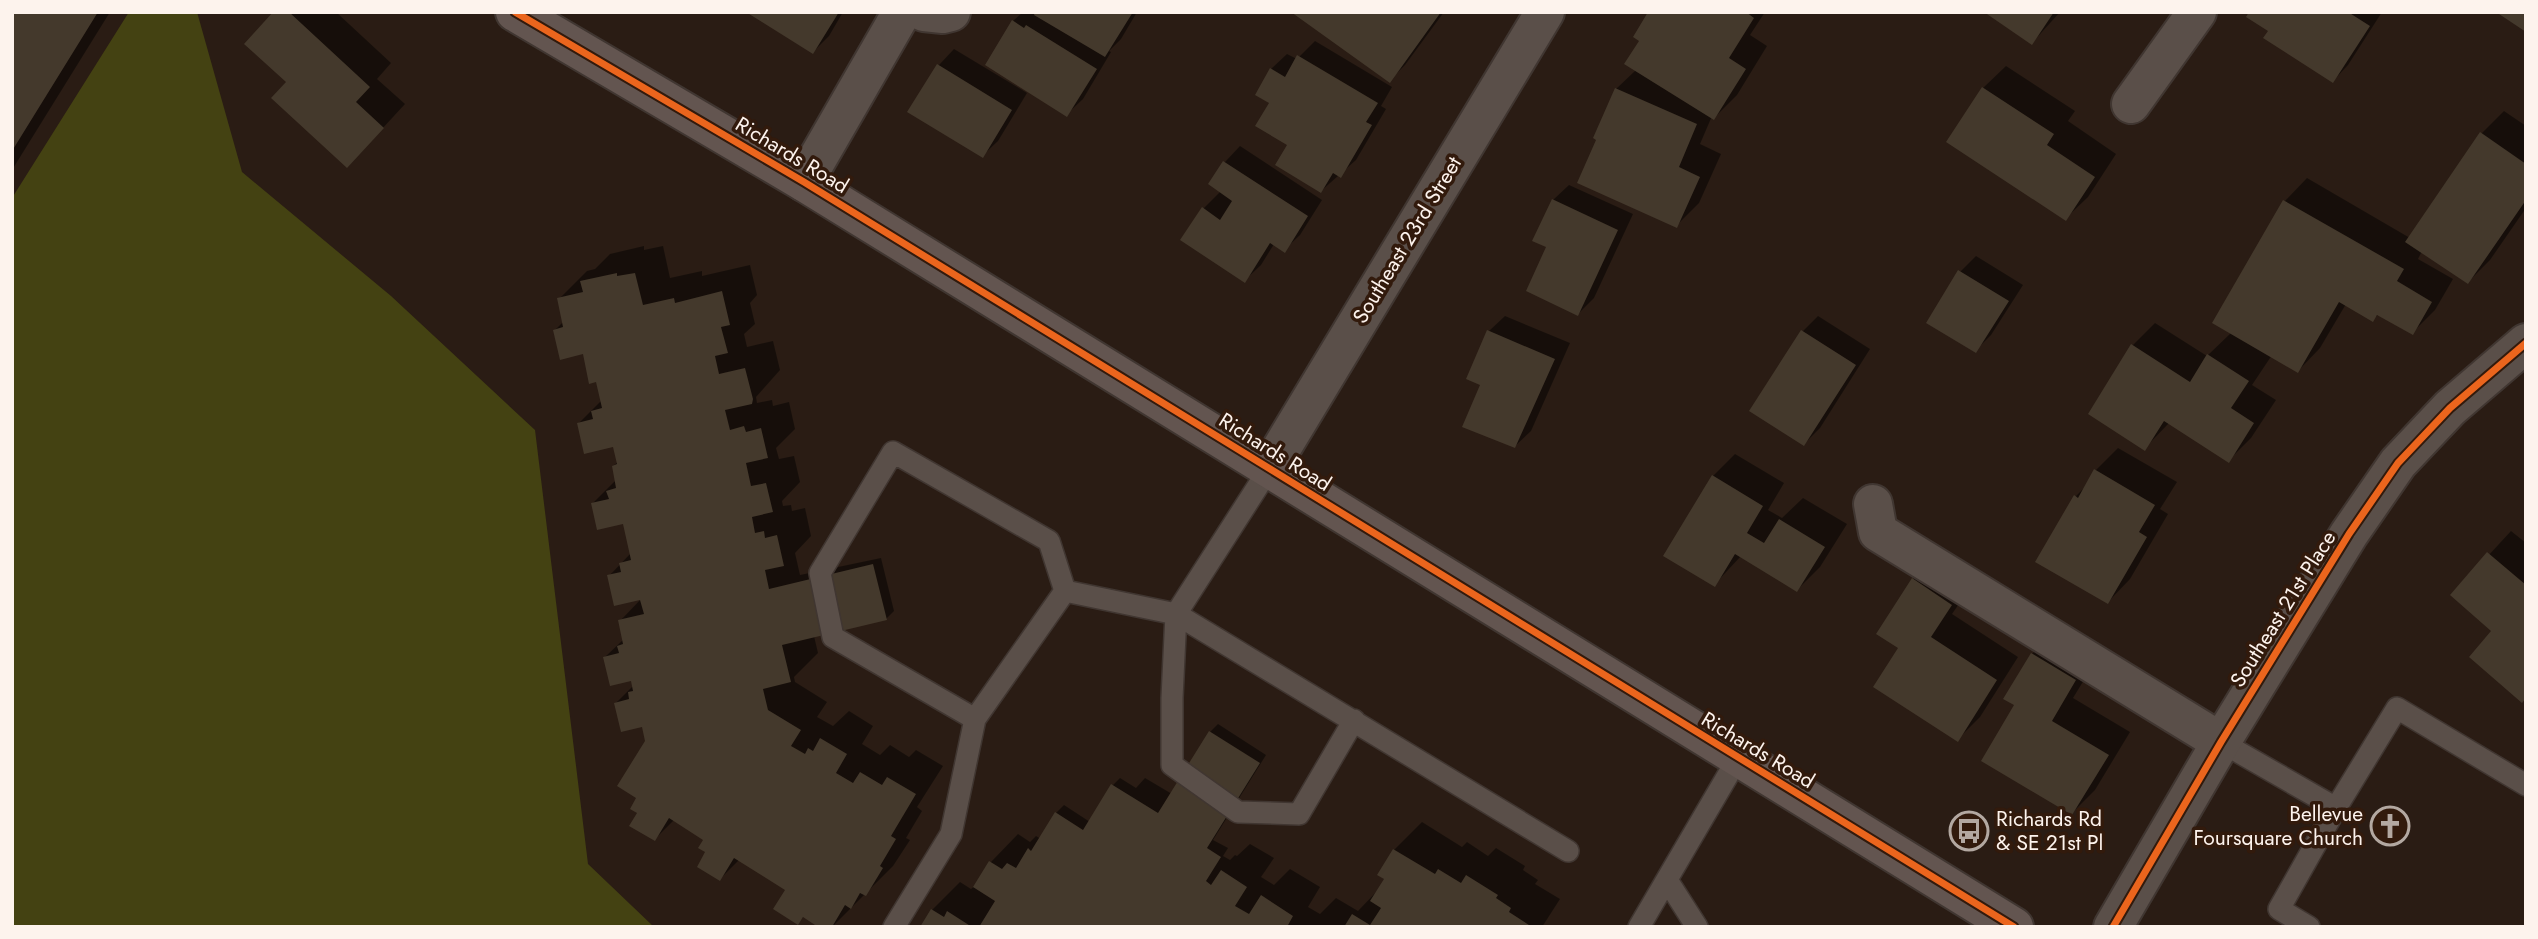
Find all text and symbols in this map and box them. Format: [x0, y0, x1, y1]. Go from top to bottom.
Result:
street label: Richards Road [730, 109, 854, 201]
street label: Southeast 23rd Street [1345, 151, 1469, 329]
street label: Richards Road [1213, 405, 1337, 499]
street label: Southeast 21st Place [2223, 525, 2343, 693]
street label: Richards Road [1696, 704, 1820, 796]
place label: Bellevue Foursquare Church [2193, 799, 2363, 853]
place label: Richards Rd & SE 21st Pl [1996, 804, 2103, 858]
church icon: Bellevue Foursquare Church [2369, 805, 2411, 847]
bus stop icon: Richards Rd & SE 21st Pl [1948, 810, 1990, 852]

